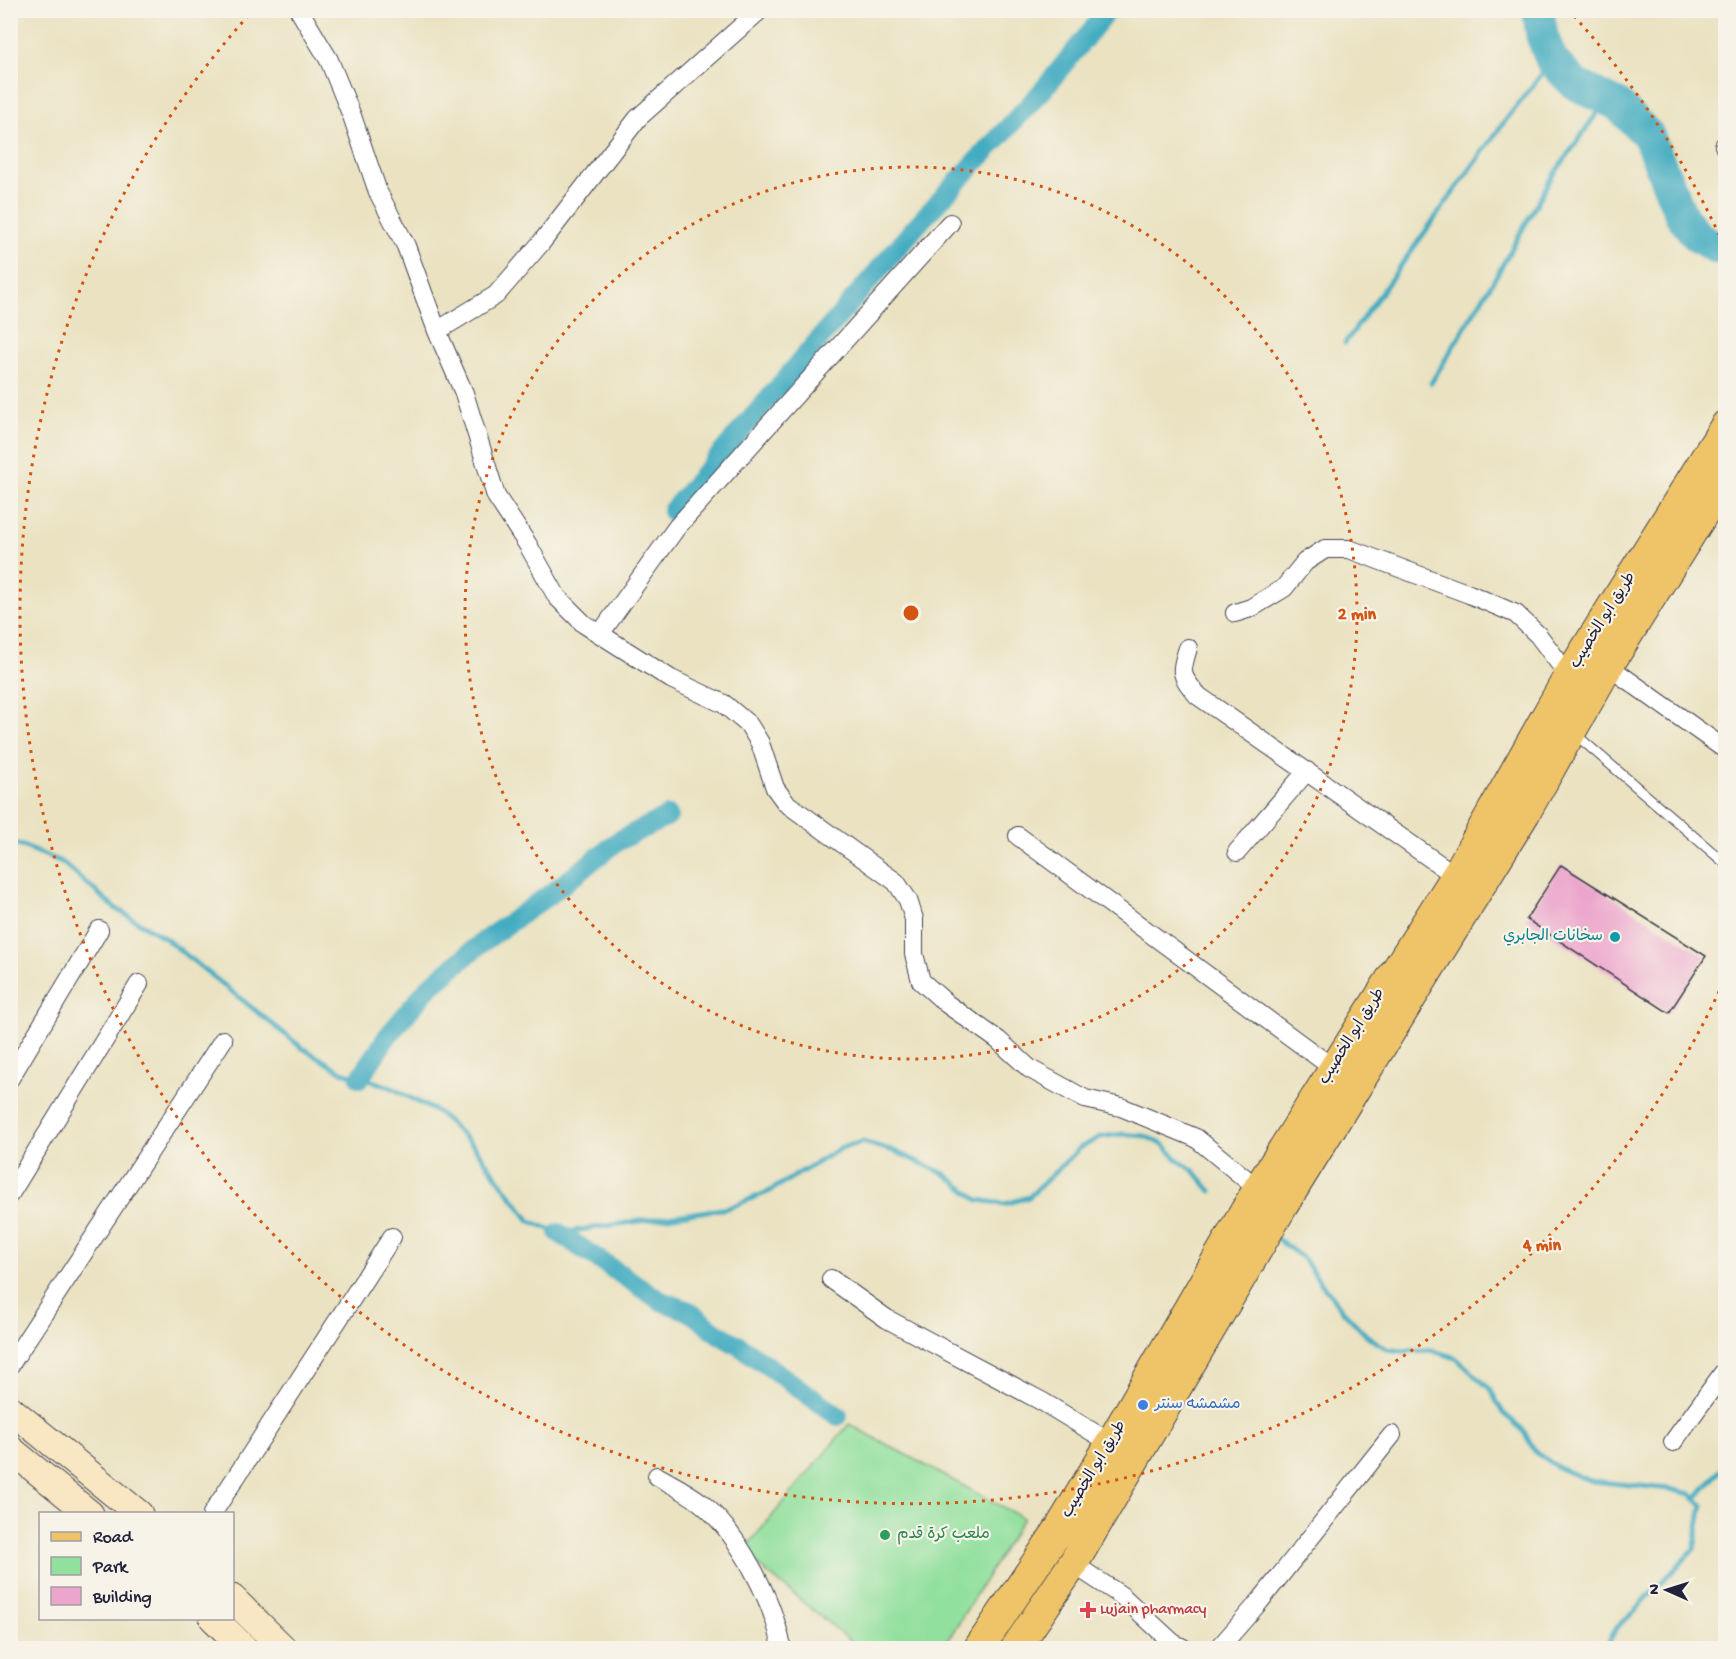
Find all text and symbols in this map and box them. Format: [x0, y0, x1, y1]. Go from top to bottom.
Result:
street label: طريق ابو الخصيب [1567, 569, 1641, 673]
centre of rings [901, 603, 921, 623]
text: 2 min [1338, 605, 1377, 626]
place label: سخانات الجابري [1503, 928, 1603, 947]
marker: سخانات الجابري [1608, 930, 1622, 944]
street label: طريق ابو الخصيب [1316, 985, 1390, 1089]
text: 4 min [1522, 1236, 1561, 1257]
place label: مشمشه سنتر [1153, 1396, 1241, 1415]
marker: مشمشه سنتر [1136, 1398, 1150, 1412]
street label: طريق ابو الخصيب [1059, 1418, 1131, 1522]
legend [39, 1512, 234, 1620]
place label: ملعب كرة قدم [897, 1526, 990, 1545]
text: Road [93, 1528, 134, 1549]
marker: ملعب كرة قدم [878, 1528, 892, 1542]
text: Park [92, 1558, 129, 1579]
north arrow [1637, 1560, 1697, 1620]
text: N [1646, 1583, 1665, 1595]
text: Building [92, 1588, 152, 1609]
place label: Lujain pharmacy [1100, 1601, 1206, 1620]
marker: Lujain pharmacy [1081, 1603, 1095, 1617]

